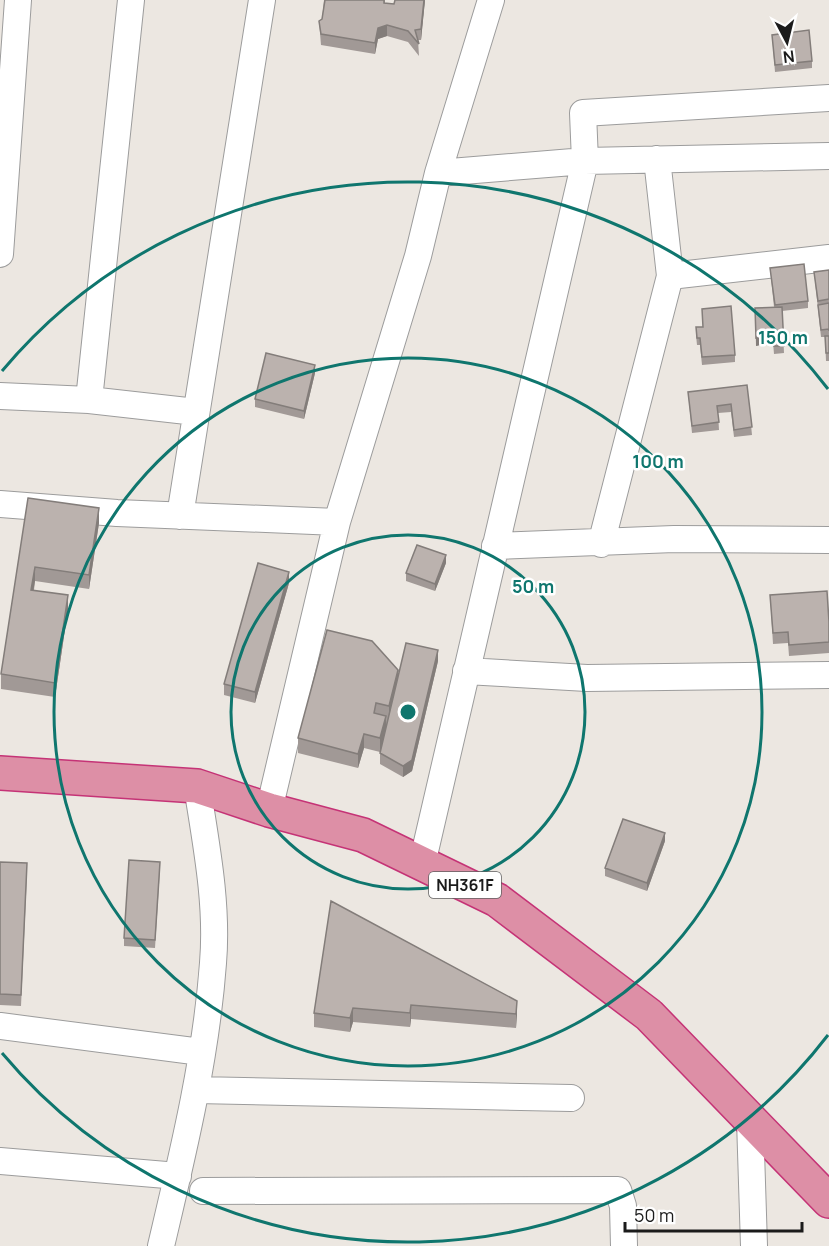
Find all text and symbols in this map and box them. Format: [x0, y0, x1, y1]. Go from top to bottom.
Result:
north arrow [757, 12, 817, 72]
text: N [782, 45, 796, 69]
text: 150 m [758, 325, 808, 349]
text: 100 m [632, 449, 684, 473]
text: 50 m [512, 574, 554, 598]
centre of rings [398, 702, 418, 722]
road number: NH361F [429, 872, 501, 898]
scale bar [625, 1195, 802, 1233]
text: 50 m [634, 1203, 674, 1227]

